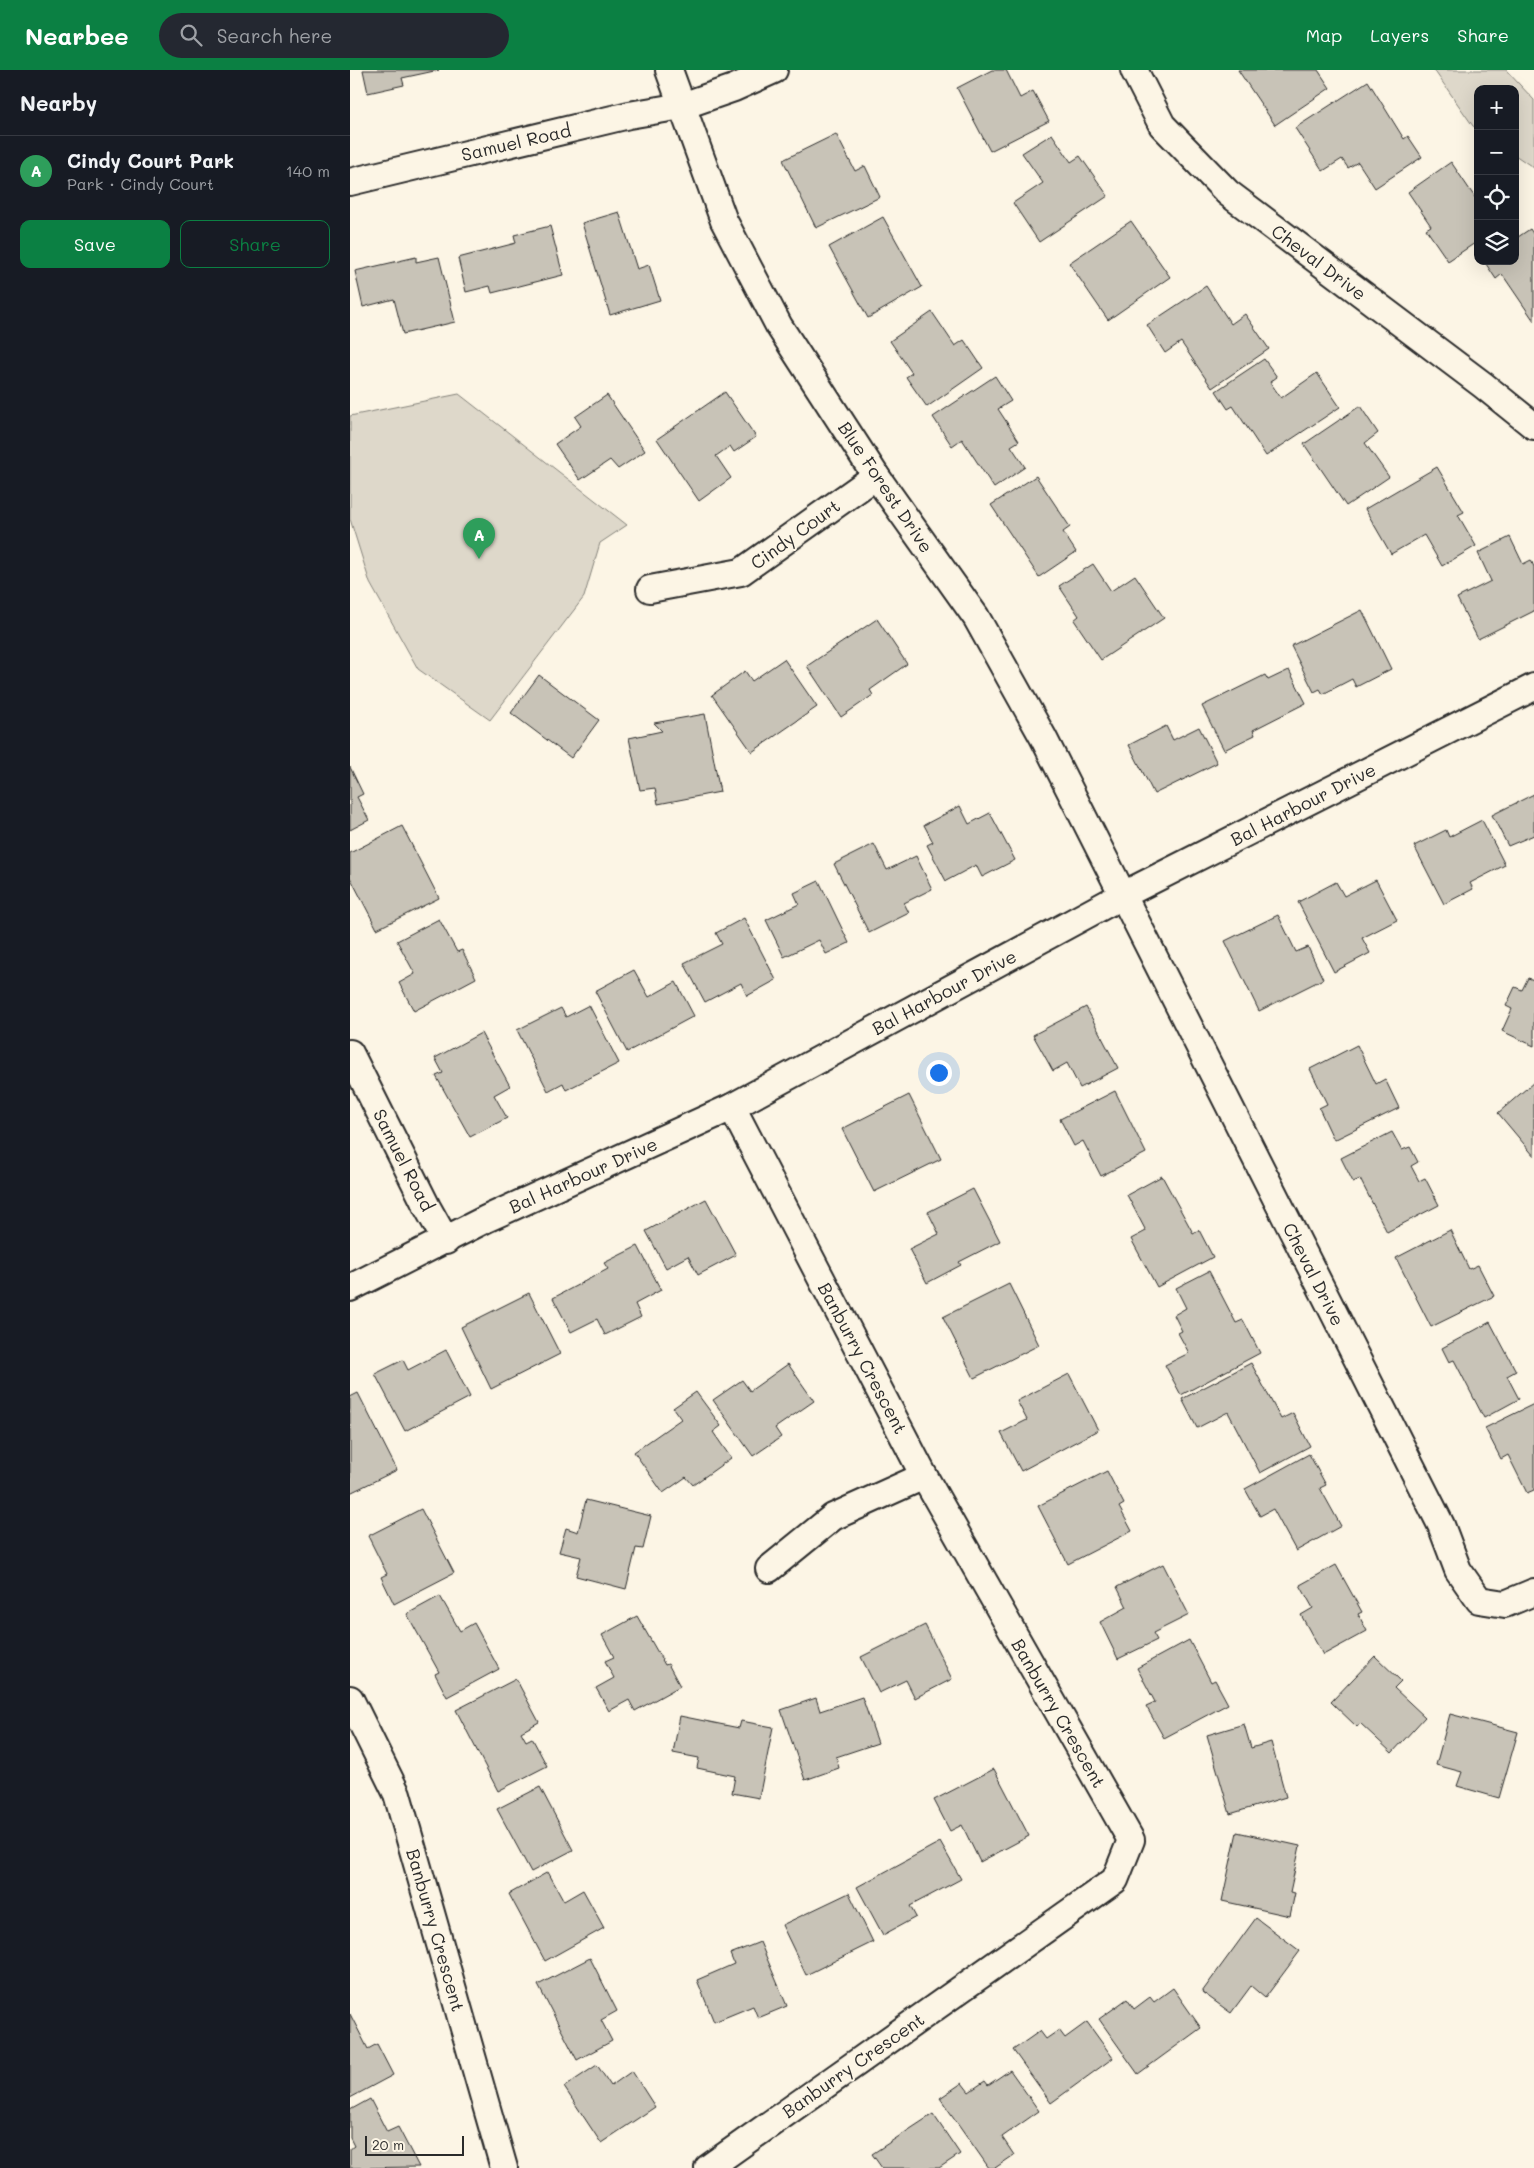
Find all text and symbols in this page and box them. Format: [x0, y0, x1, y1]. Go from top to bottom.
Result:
search box [159, 13, 509, 58]
text: Nearbee [25, 20, 129, 51]
icon: search [177, 21, 205, 49]
text: Search here [217, 23, 332, 48]
text: Map [1306, 23, 1342, 47]
text: Layers [1370, 23, 1429, 47]
text: Share [1457, 23, 1509, 47]
map controls [1474, 85, 1519, 265]
button: + [1474, 85, 1519, 130]
text: Nearby [20, 89, 97, 116]
street label: Samuel Road [459, 118, 573, 166]
button: − [1474, 130, 1519, 175]
text: Cindy Court Park [67, 148, 234, 173]
text: A [30, 160, 42, 181]
text: 140 m [286, 160, 330, 181]
text: Park · Cindy Court [67, 173, 214, 194]
button: locate [1474, 175, 1519, 220]
street label: Cheval Drive [1267, 218, 1371, 306]
button: Save [20, 220, 170, 268]
button: Share [180, 220, 330, 268]
button: layers [1474, 220, 1519, 265]
street label: Blue Forest Drive [833, 417, 939, 557]
street label: Cindy Court [745, 493, 845, 575]
pin: A [463, 518, 495, 559]
street label: Bal Harbour Drive [1226, 757, 1380, 851]
street label: Bal Harbour Drive [868, 944, 1020, 1040]
your location [926, 1060, 952, 1086]
street label: Samuel Road [368, 1105, 440, 1215]
street label: Bal Harbour Drive [505, 1131, 661, 1219]
street label: Cheval Drive [1278, 1218, 1350, 1330]
street label: Banburry Crescent [813, 1278, 913, 1438]
street label: Banburry Crescent [1007, 1634, 1111, 1792]
street label: Banburry Crescent [401, 1846, 471, 2014]
street label: Banburry Crescent [777, 2007, 929, 2123]
scale bar [365, 2133, 464, 2156]
text: 20 m [372, 2135, 404, 2154]

